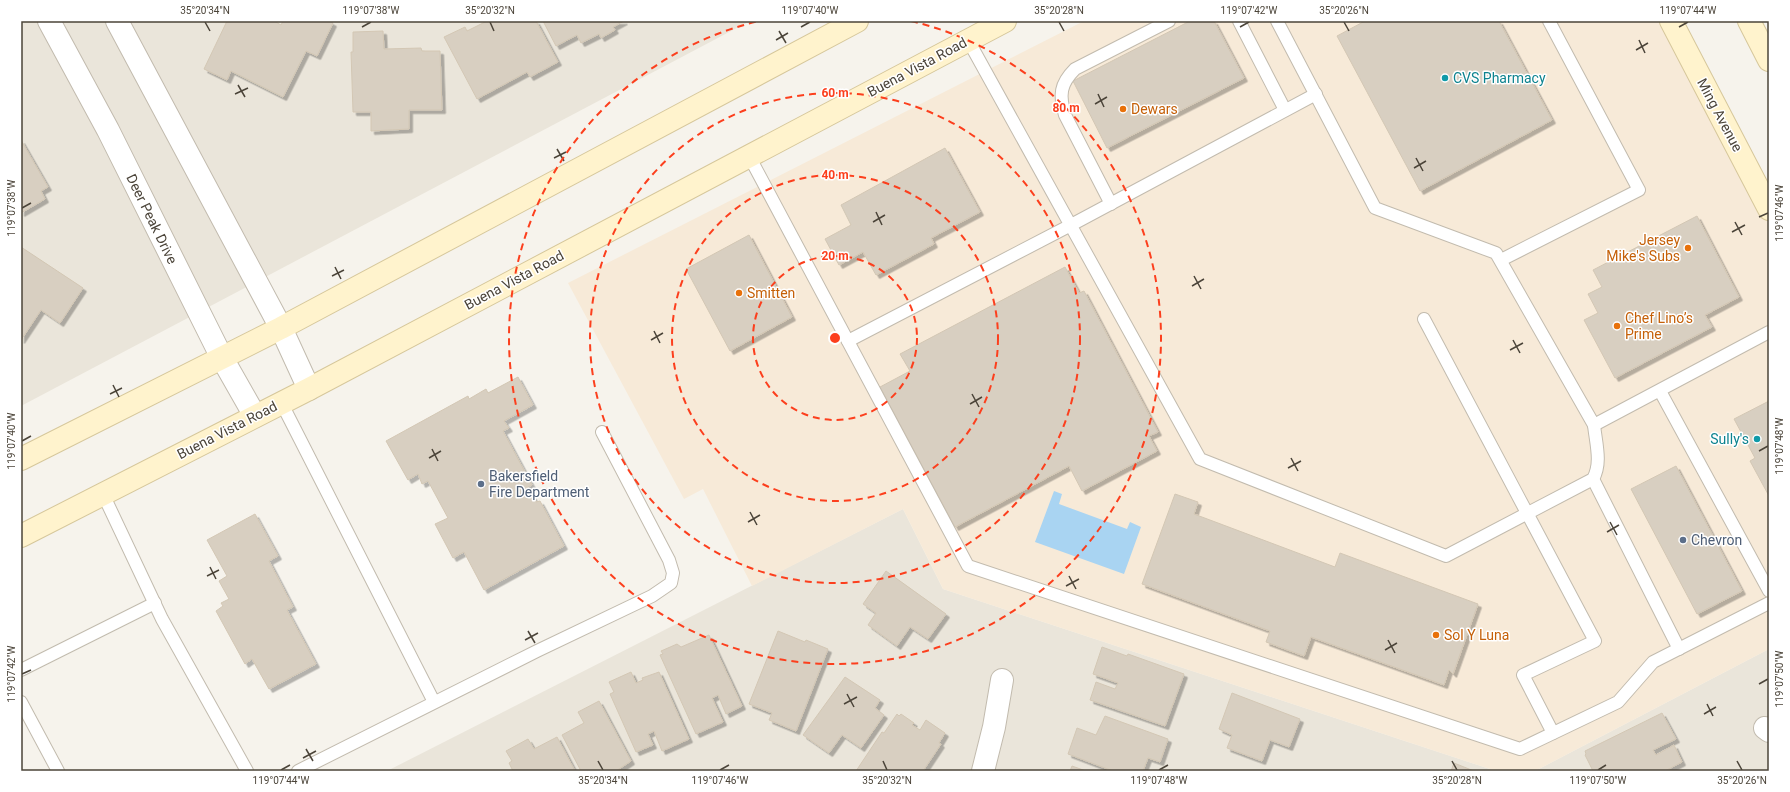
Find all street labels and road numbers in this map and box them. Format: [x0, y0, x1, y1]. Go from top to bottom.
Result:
street label: Buena Vista Road [865, 34, 969, 100]
street label: Ming Avenue [1694, 76, 1746, 154]
street label: Deer Peak Drive [123, 171, 181, 267]
street label: Buena Vista Road [462, 247, 566, 313]
street label: Buena Vista Road [174, 398, 280, 462]

